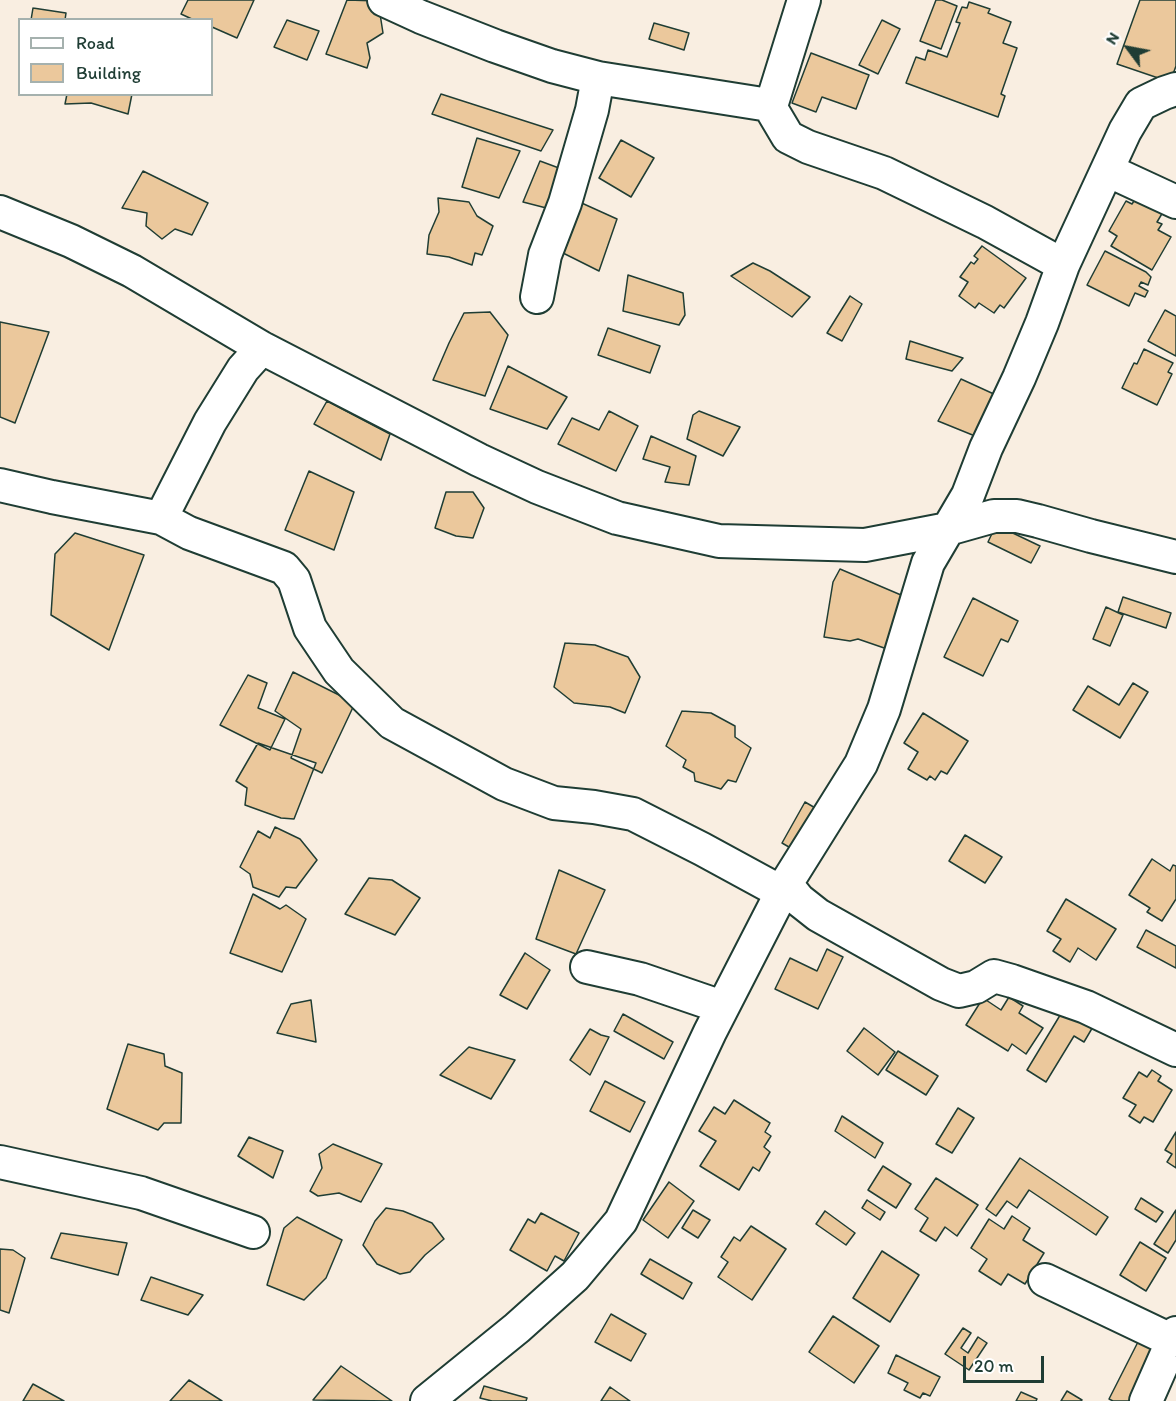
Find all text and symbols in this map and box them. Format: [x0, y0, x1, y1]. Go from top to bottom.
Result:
legend [18, 18, 213, 96]
north arrow [1098, 18, 1158, 78]
text: N [1101, 29, 1123, 48]
text: Road [76, 32, 115, 54]
text: Building [76, 62, 141, 84]
scale bar [966, 1344, 1047, 1382]
text: 20 m [974, 1355, 1014, 1377]

